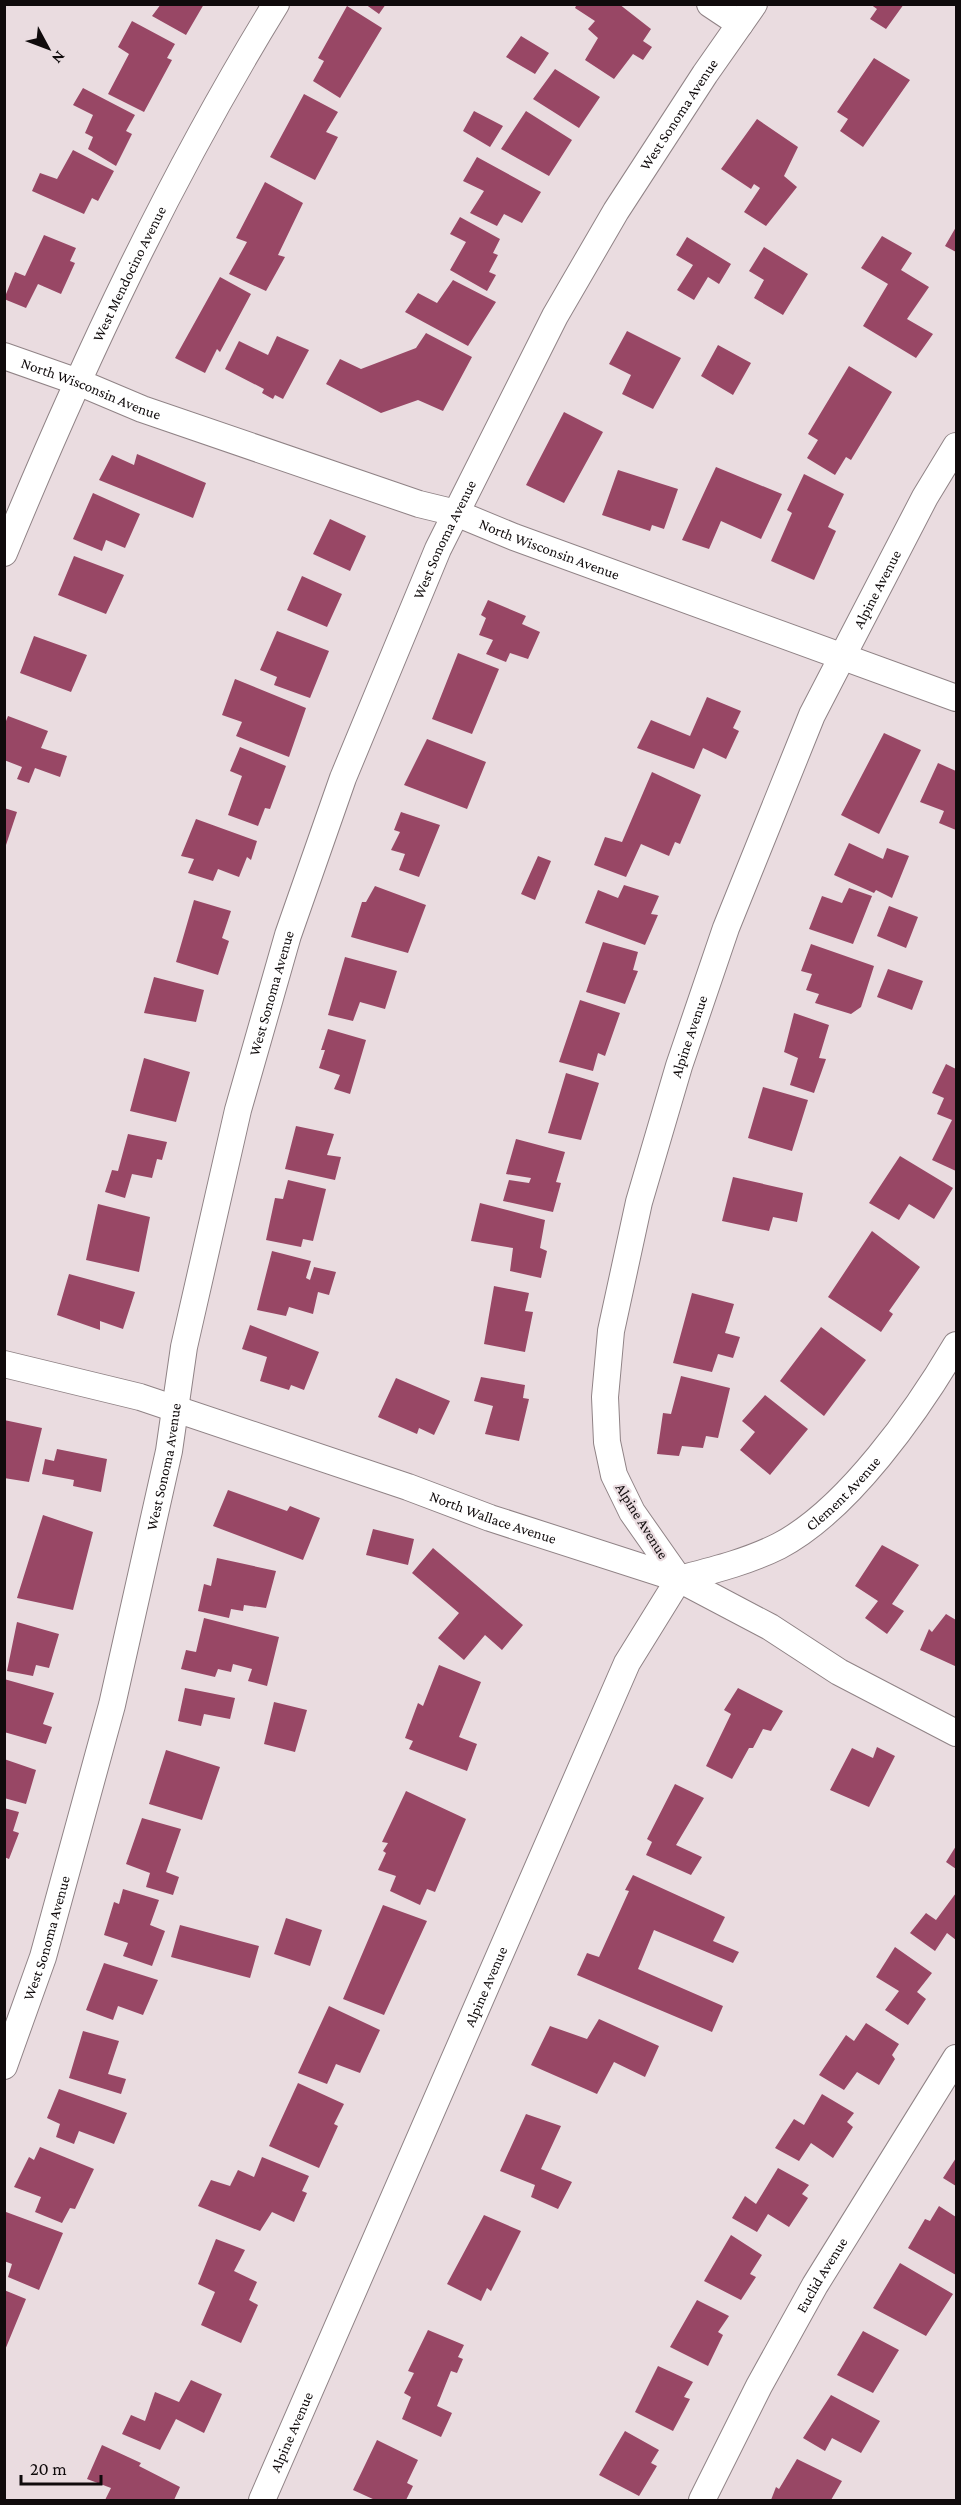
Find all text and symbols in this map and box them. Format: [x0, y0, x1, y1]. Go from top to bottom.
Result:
north arrow [18, 18, 78, 78]
text: N [49, 48, 69, 67]
street label: West Sonoma Avenue [637, 56, 721, 173]
street label: West Mendocino Avenue [90, 203, 169, 344]
street label: North Wisconsin Avenue [19, 355, 163, 423]
street label: West Sonoma Avenue [410, 477, 479, 601]
street label: North Wisconsin Avenue [477, 516, 622, 583]
street label: Alpine Avenue [850, 547, 904, 631]
street label: West Sonoma Avenue [246, 928, 297, 1058]
street label: Alpine Avenue [668, 993, 711, 1080]
street label: West Sonoma Avenue [143, 1402, 184, 1532]
street label: Clement Avenue [803, 1453, 884, 1534]
street label: Alpine Avenue [612, 1480, 672, 1563]
street label: North Wallace Avenue [427, 1488, 559, 1547]
street label: West Sonoma Avenue [20, 1874, 73, 2003]
street label: Alpine Avenue [461, 1944, 511, 2029]
street label: Euclid Avenue [793, 2234, 851, 2316]
street label: Alpine Avenue [267, 2389, 316, 2475]
scale bar [21, 2448, 100, 2486]
text: 20 m [30, 2459, 67, 2479]

